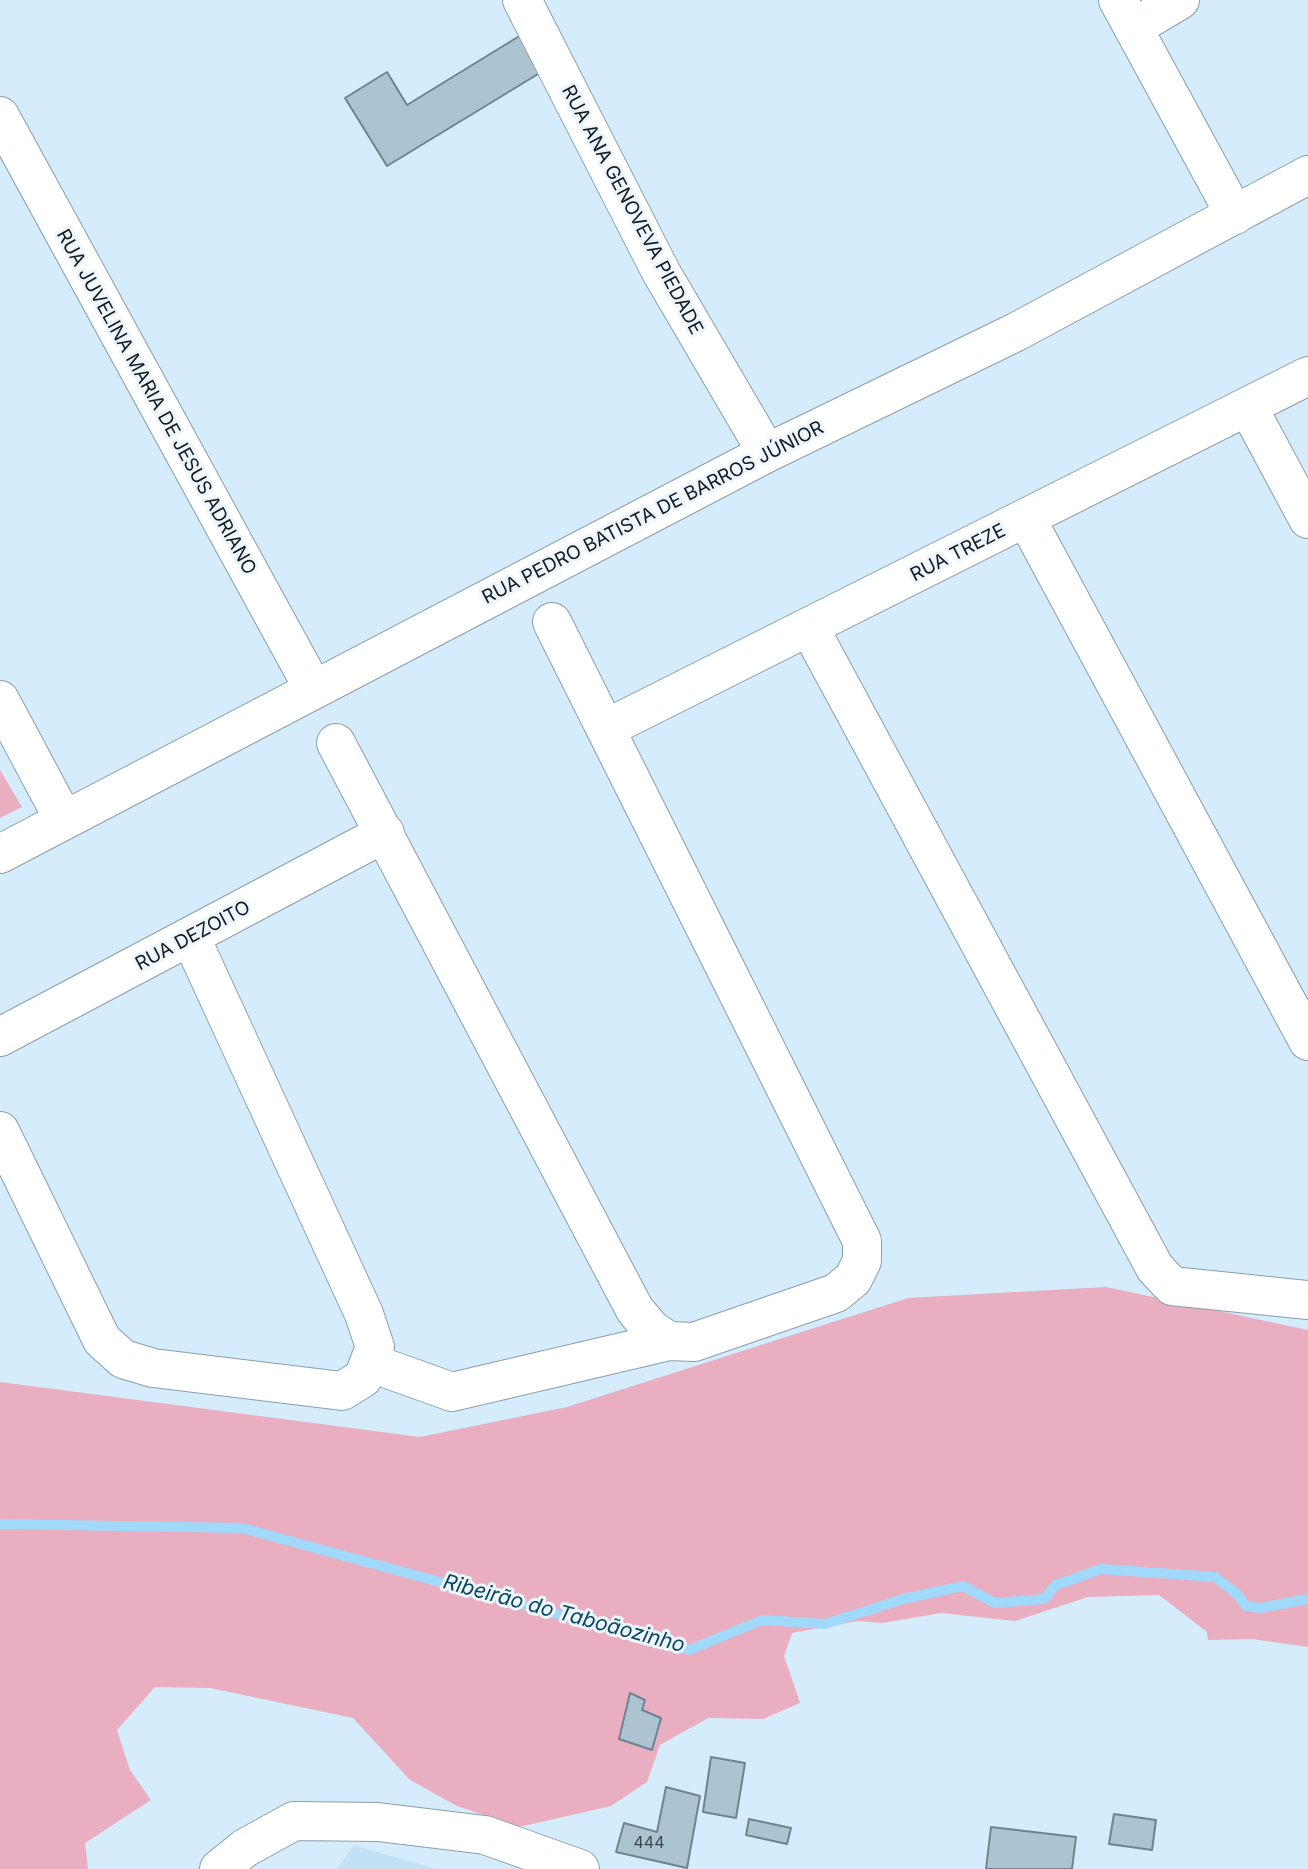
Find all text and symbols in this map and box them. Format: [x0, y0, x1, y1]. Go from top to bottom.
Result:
street label: RUA ANA GENOVEVA PIEDADE [556, 82, 708, 338]
street label: RUA JUVELINA MARIA DE JESUS ADRIANO [51, 225, 261, 579]
street label: RUA PEDRO BATISTA DE BARROS JÚNIOR [478, 417, 828, 609]
street label: RUA TREZE [907, 519, 1009, 587]
street label: RUA DEZOITO [132, 896, 254, 976]
water label: Ribeirão do Taboãozinho [440, 1570, 688, 1658]
house number: 444 [633, 1833, 665, 1853]

